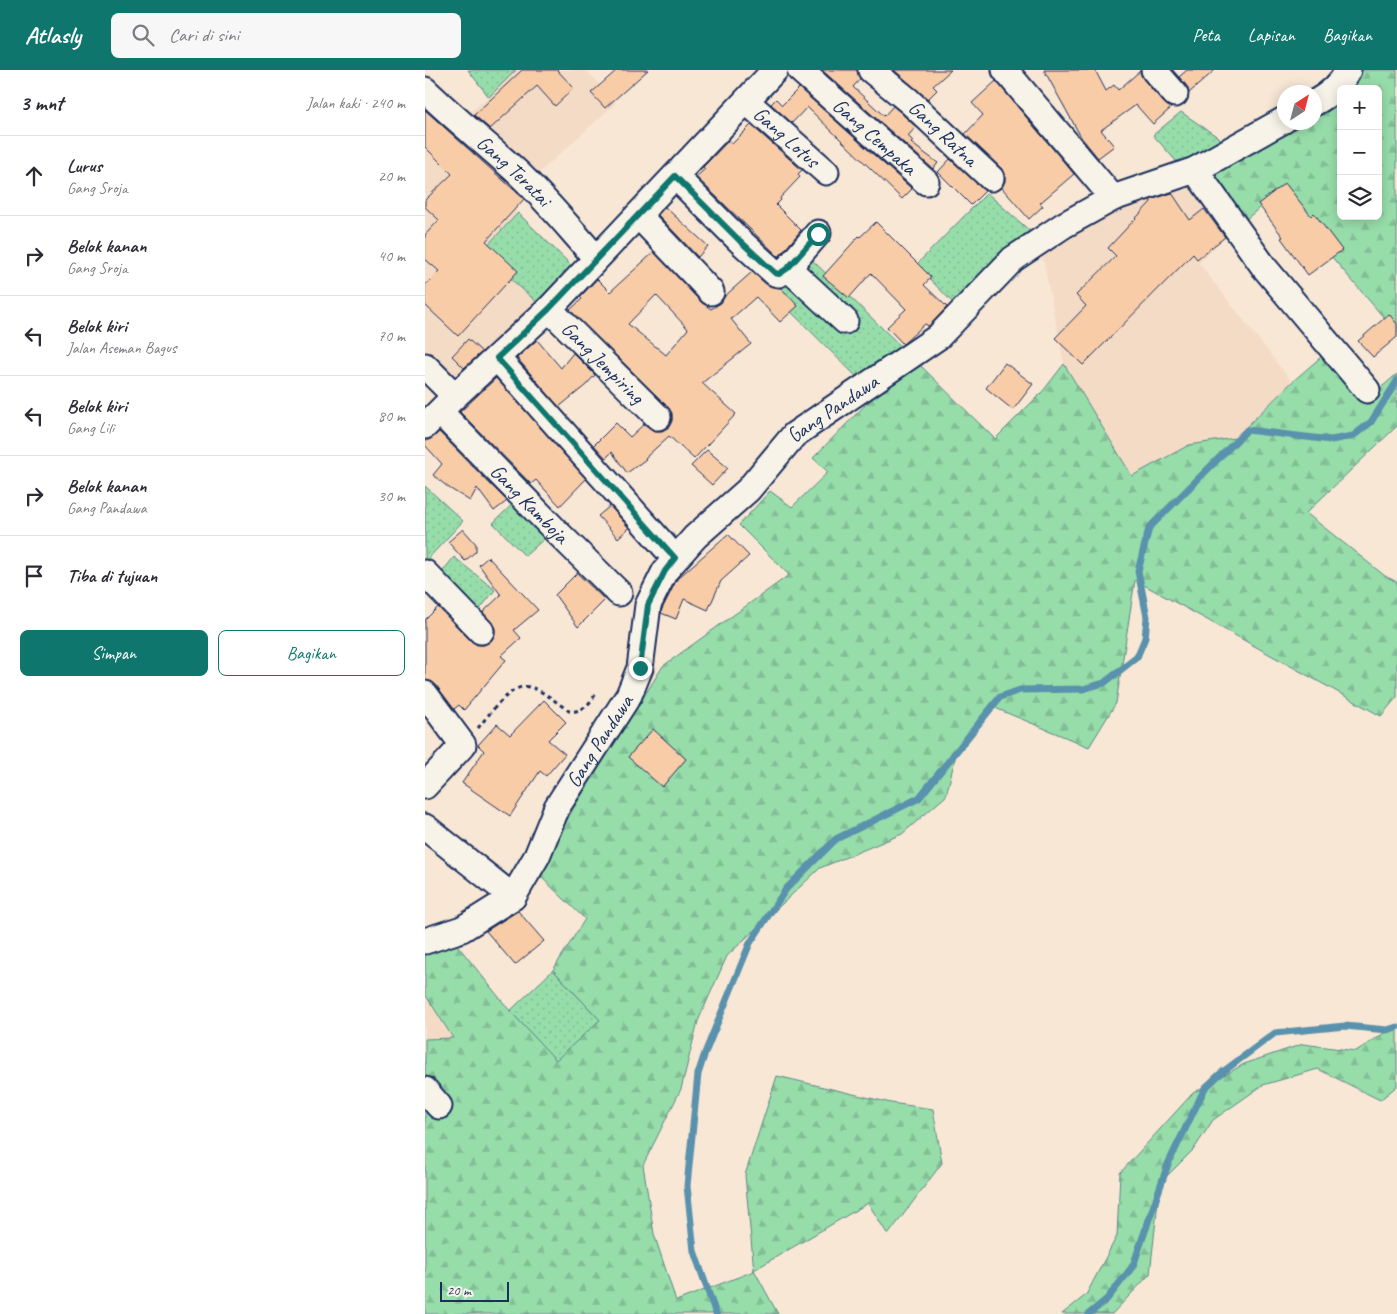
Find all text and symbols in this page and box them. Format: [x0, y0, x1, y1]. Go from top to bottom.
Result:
search box [111, 13, 461, 58]
text: Atlasly [25, 20, 81, 50]
icon: search [129, 21, 157, 49]
text: Cari di sini [169, 23, 239, 47]
text: Peta [1193, 24, 1220, 46]
text: Lapisan [1248, 24, 1295, 46]
text: Bagikan [1323, 24, 1372, 46]
north arrow [1277, 85, 1322, 130]
map controls [1337, 85, 1382, 220]
button: + [1337, 85, 1382, 130]
text: 3 mnt [20, 90, 63, 116]
street label: Gang Cempaka [827, 92, 923, 182]
text: Jalan kaki · 240 m [307, 93, 405, 113]
street label: Gang Ratna [903, 94, 985, 173]
street label: Gang Lotus [748, 101, 826, 174]
street label: Gang Teratai [471, 129, 559, 214]
button: − [1337, 130, 1382, 175]
text: Lurus [67, 154, 102, 178]
icon: ahead [20, 162, 48, 190]
text: 20 m [378, 166, 405, 186]
button: layers [1337, 175, 1382, 220]
text: Gang Sroja [67, 178, 128, 198]
route start [807, 223, 830, 246]
text: Belok kanan [67, 234, 146, 258]
icon: right [20, 242, 48, 270]
text: 40 m [378, 246, 405, 266]
text: Gang Sroja [67, 258, 128, 278]
text: Belok kiri [67, 314, 127, 338]
street label: Gang Jempiring [556, 316, 651, 410]
icon: left [20, 322, 48, 350]
text: 70 m [378, 326, 405, 346]
text: Jalan Aseman Bagus [67, 338, 176, 358]
street label: Gang Pandawa [780, 367, 885, 448]
text: Belok kiri [67, 394, 127, 418]
icon: left [20, 402, 48, 430]
text: 80 m [378, 406, 405, 426]
text: Gang Lili [67, 418, 114, 438]
street label: Gang Kamboja [485, 458, 575, 550]
text: Belok kanan [67, 474, 146, 498]
icon: right [20, 482, 48, 510]
text: 30 m [378, 486, 405, 506]
text: Gang Pandawa [67, 498, 147, 518]
icon: arrive [20, 562, 48, 590]
text: Tiba di tujuan [67, 564, 157, 588]
button: Simpan [20, 630, 208, 676]
button: Bagikan [218, 630, 405, 676]
route end [629, 657, 652, 680]
street label: Gang Pandawa [560, 688, 640, 792]
scale bar [440, 1279, 509, 1302]
text: 20 m [447, 1282, 471, 1299]

